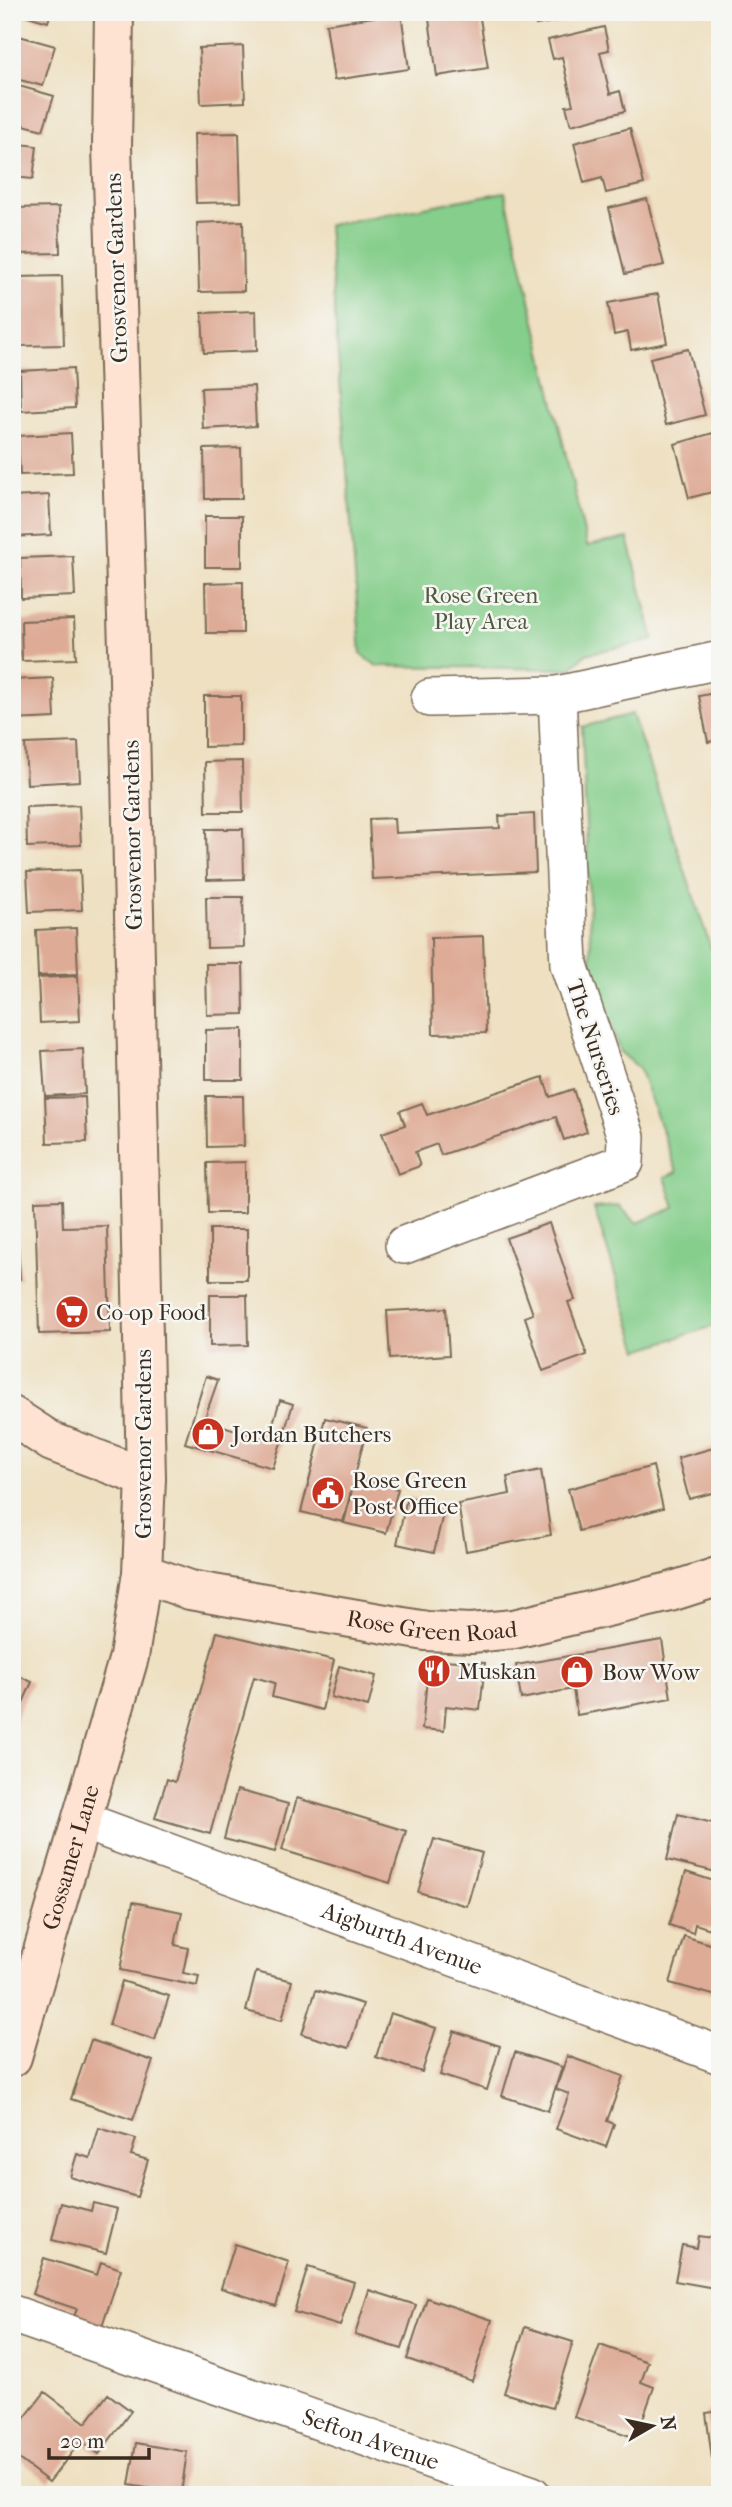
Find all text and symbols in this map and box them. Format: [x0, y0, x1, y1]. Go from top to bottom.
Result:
street label: Grosvenor Gardens [100, 173, 133, 363]
park label: Rose Green Play Area [424, 582, 539, 635]
street label: Grosvenor Gardens [117, 740, 148, 930]
street label: The Nurseries [561, 976, 630, 1118]
supermarket icon: Co-op Food [53, 1293, 91, 1331]
place label: Co-op Food [96, 1299, 207, 1326]
street label: Grosvenor Gardens [130, 1349, 157, 1539]
shop icon: Jordan Butchers [189, 1415, 227, 1453]
place label: Jordan Butchers [230, 1421, 391, 1448]
place label: Rose Green Post Office [352, 1467, 468, 1520]
public building icon: Rose Green Post Office [309, 1474, 347, 1512]
street label: Rose Green Road [345, 1604, 519, 1647]
restaurant icon: Muskan [415, 1652, 453, 1690]
shop icon: Bow Wow [558, 1653, 596, 1691]
place label: Muskan [458, 1658, 537, 1685]
place label: Bow Wow [602, 1659, 700, 1686]
street label: Gossamer Lane [37, 1782, 105, 1933]
street label: Aigburth Avenue [317, 1897, 486, 1981]
north arrow [616, 2392, 686, 2462]
street label: Sefton Avenue [299, 2403, 443, 2476]
text: N [656, 2415, 680, 2433]
scale bar [49, 2416, 149, 2460]
text: 20 m [60, 2429, 105, 2453]

